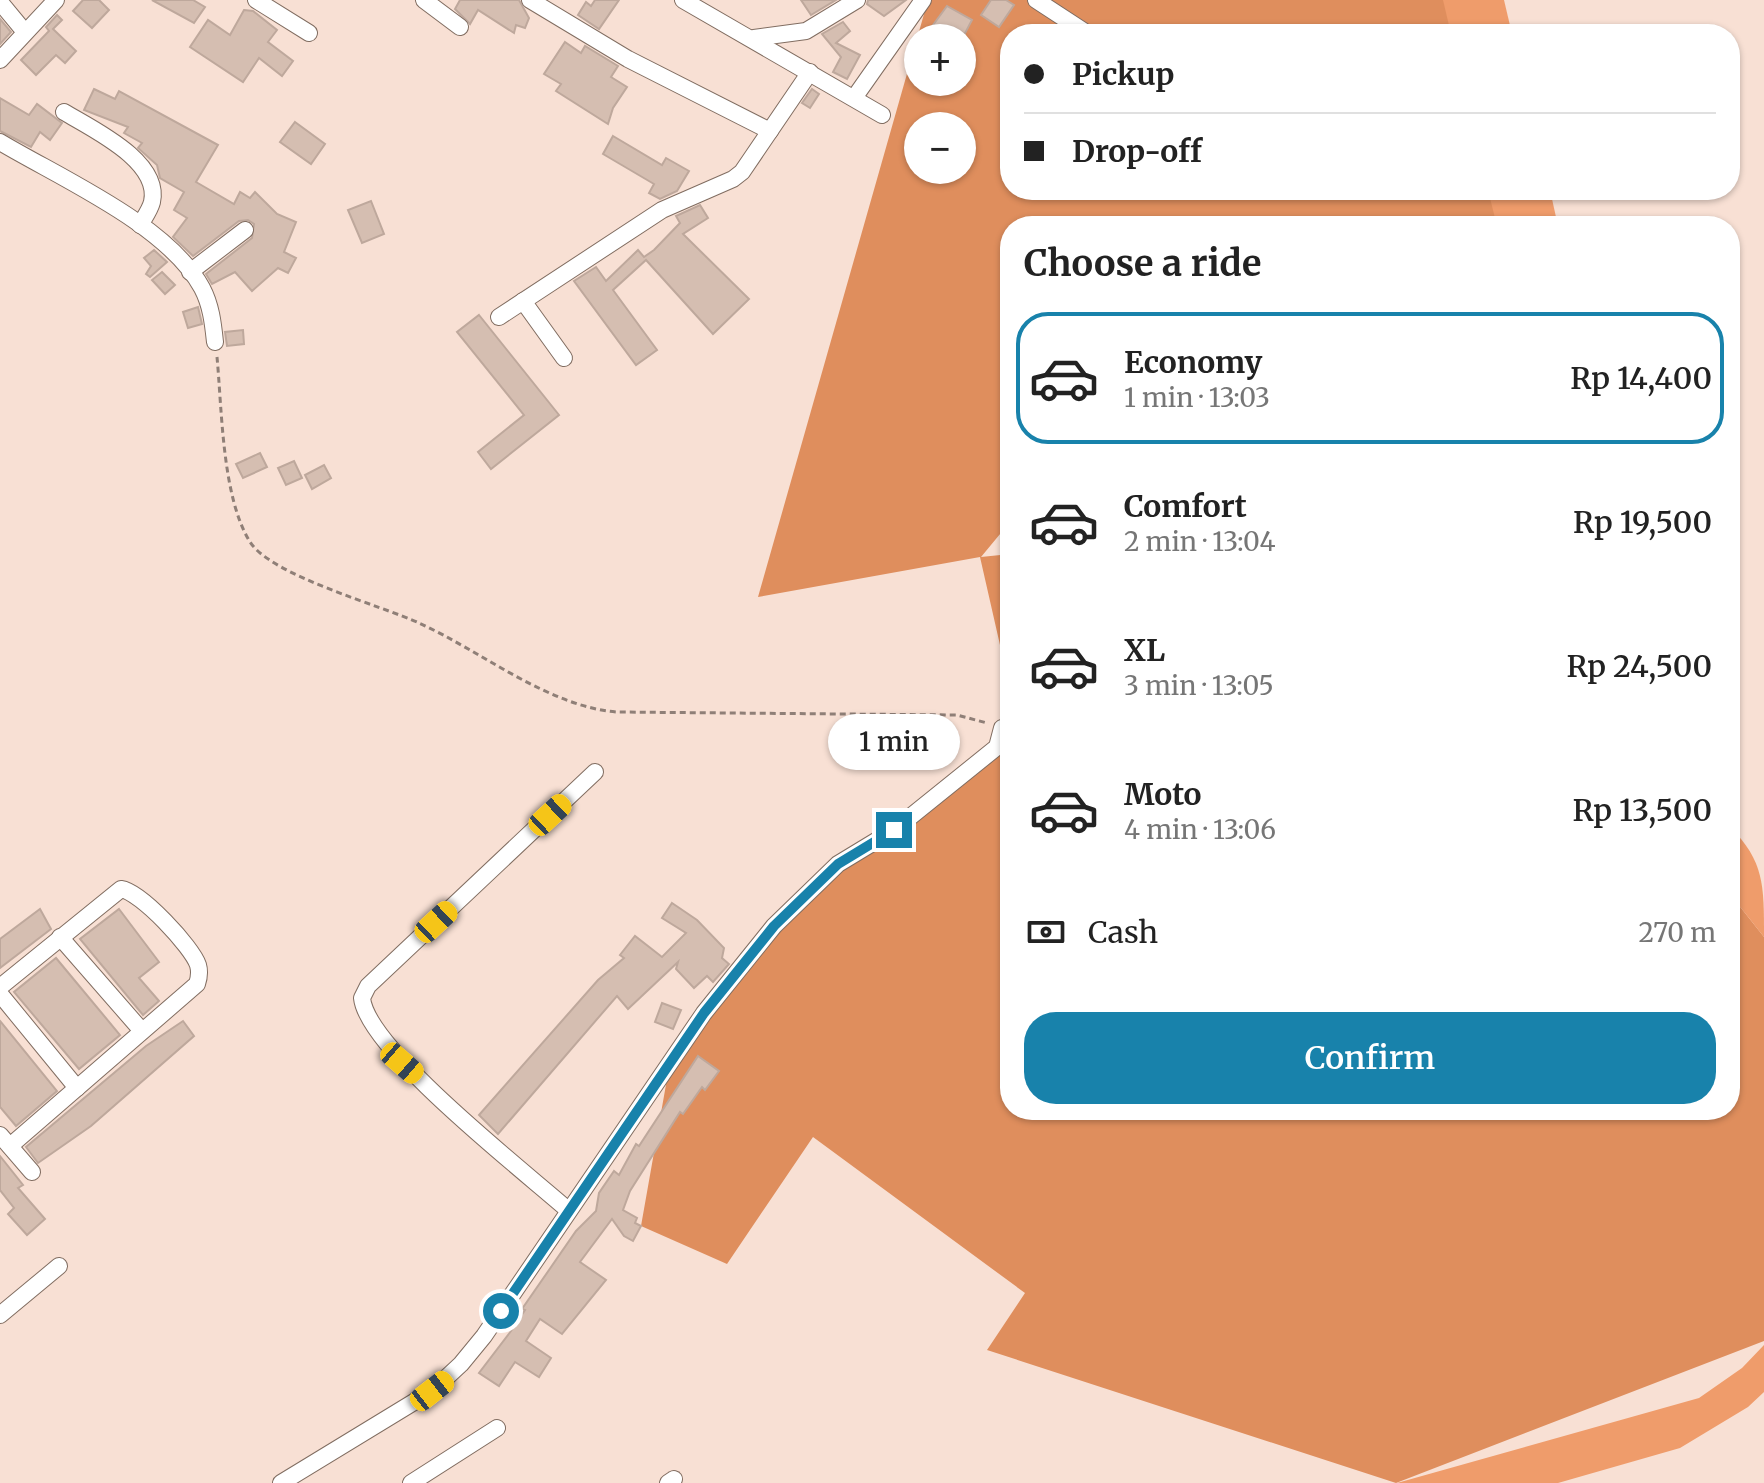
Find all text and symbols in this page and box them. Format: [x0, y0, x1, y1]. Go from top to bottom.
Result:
map controls [904, 24, 976, 184]
button: + [904, 24, 976, 96]
text: Pickup [1072, 55, 1174, 93]
button: − [904, 112, 976, 184]
text: Drop-off [1072, 132, 1202, 170]
text: Choose a ride [1024, 241, 1261, 286]
icon: car [1028, 342, 1100, 414]
text: Economy [1124, 343, 1262, 381]
text: Rp 14,400 [1570, 359, 1712, 397]
text: 1 min · 13:03 [1124, 381, 1270, 414]
icon: car [1028, 486, 1100, 558]
text: Comfort [1124, 487, 1247, 525]
text: Rp 19,500 [1573, 503, 1712, 541]
text: 2 min · 13:04 [1124, 525, 1275, 558]
icon: car [1028, 630, 1100, 702]
text: XL [1124, 631, 1165, 669]
text: Rp 24,500 [1566, 647, 1712, 685]
text: 3 min · 13:05 [1124, 669, 1274, 702]
callout: 1 min [828, 714, 960, 770]
text: 1 min [859, 725, 929, 758]
icon: car [1028, 774, 1100, 846]
text: Moto [1124, 775, 1202, 813]
car [524, 790, 576, 840]
text: Rp 13,500 [1572, 791, 1712, 829]
route end [876, 812, 912, 848]
text: 4 min · 13:06 [1124, 813, 1276, 846]
car [410, 897, 462, 947]
icon: cash [1024, 910, 1068, 954]
text: Cash [1088, 913, 1158, 951]
text: 270 m [1639, 916, 1716, 949]
button: Confirm [1024, 1012, 1716, 1104]
car [376, 1038, 428, 1088]
route start [483, 1293, 519, 1329]
car [406, 1367, 458, 1415]

